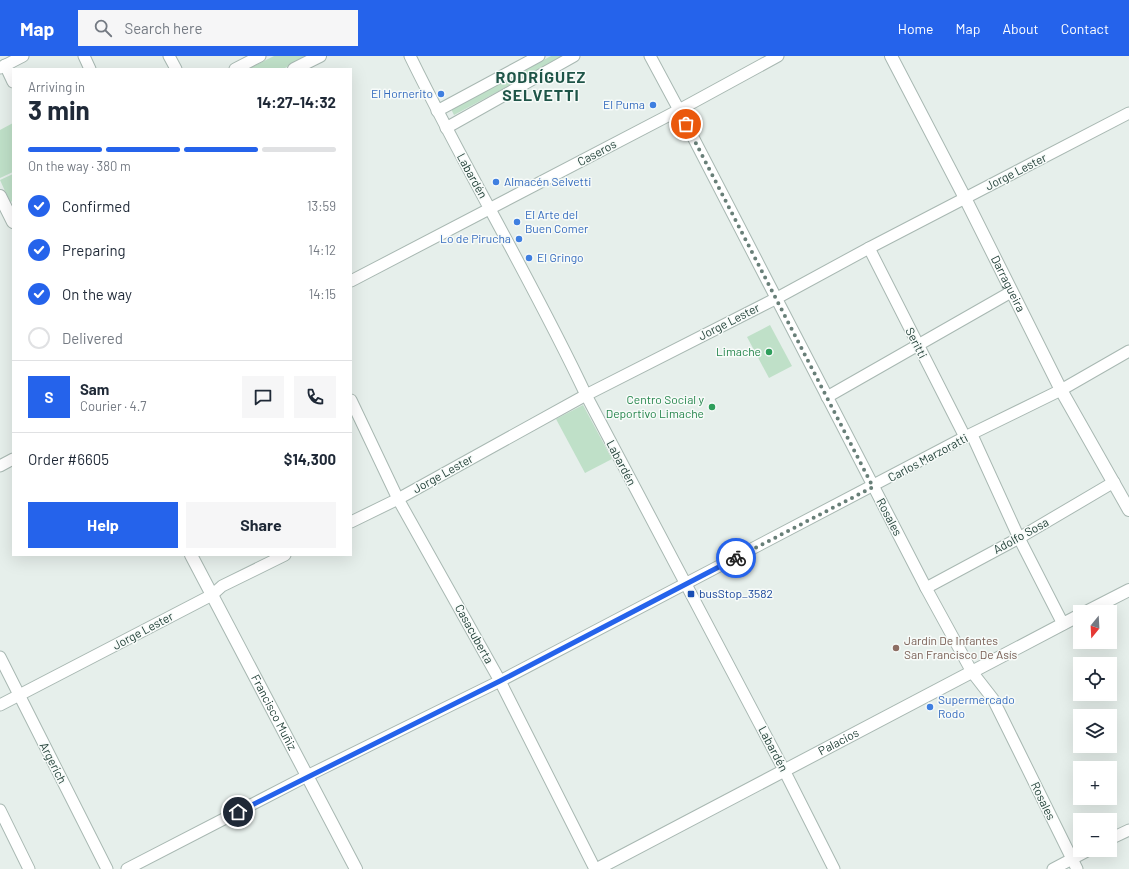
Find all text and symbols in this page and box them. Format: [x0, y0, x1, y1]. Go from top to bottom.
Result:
search box [78, 10, 358, 46]
text: Map [20, 17, 54, 40]
icon: search [92, 17, 114, 39]
text: Search here [124, 19, 202, 37]
text: Home [898, 20, 934, 37]
text: Map [956, 20, 980, 37]
text: About [1002, 20, 1039, 37]
text: Contact [1061, 20, 1109, 37]
district label: RODRÍGUEZ SELVETTI [496, 67, 586, 104]
text: Arriving in [28, 79, 85, 95]
place label: El Hornerito [371, 86, 433, 100]
marker: El Hornerito [436, 89, 446, 99]
text: 14:27–14:32 [257, 93, 336, 111]
text: 3 min [28, 94, 90, 125]
place label: El Puma [603, 97, 645, 111]
marker: El Puma [648, 100, 658, 110]
pin [669, 107, 703, 141]
icon: bag [675, 113, 697, 135]
street label: Caseros [575, 136, 619, 168]
street label: Jorge Lester [983, 149, 1049, 192]
street label: Labardén [455, 151, 491, 200]
text: On the way · 380 m [28, 158, 131, 174]
place label: Almacén Selvetti [504, 174, 591, 188]
marker: Almacén Selvetti [491, 177, 501, 187]
icon: check [28, 195, 50, 217]
text: Confirmed [62, 197, 130, 215]
text: 13:59 [307, 198, 336, 214]
place label: El Arte del Buen Comer [525, 207, 589, 235]
marker: El Arte del Buen Comer [512, 217, 522, 227]
place label: Lo de Pirucha [440, 231, 511, 245]
marker: Lo de Pirucha [514, 234, 524, 244]
icon: check [28, 239, 50, 261]
text: Preparing [62, 241, 126, 259]
text: 14:12 [308, 242, 336, 258]
place label: El Gringo [537, 250, 584, 264]
marker: El Gringo [524, 253, 534, 263]
street label: Darragueira [989, 253, 1029, 314]
icon: check [28, 283, 50, 305]
text: On the way [62, 285, 132, 303]
text: 14:15 [309, 286, 336, 302]
street label: Jorge Lester [696, 299, 762, 342]
street label: Seritti [903, 325, 931, 360]
text: Delivered [62, 329, 123, 347]
place label: Limache [716, 344, 761, 358]
marker: Limache [764, 347, 774, 357]
button: chat [242, 376, 284, 418]
button: phone [294, 376, 336, 418]
text: Sam [80, 380, 109, 398]
text: S [45, 388, 53, 406]
place label: Centro Social y Deportivo Limache [606, 392, 704, 420]
text: Courier · 4.7 [80, 398, 147, 414]
marker: Centro Social y Deportivo Limache [707, 402, 717, 412]
street label: Carlos Marzoratti [885, 430, 970, 484]
street label: Labardén [604, 437, 640, 488]
text: Order #6605 [28, 450, 109, 468]
text: $14,300 [284, 450, 336, 468]
street label: Jorge Lester [410, 451, 476, 495]
street label: Rosales [874, 495, 906, 538]
button: Help [28, 502, 178, 548]
button: Share [186, 502, 336, 548]
street label: Adolfo Sosa [990, 514, 1051, 556]
courier [716, 538, 756, 578]
icon: bike [725, 547, 747, 569]
place label: busStop_3582 [699, 586, 773, 600]
marker: busStop_3582 [686, 589, 696, 599]
street label: Casacuberta [453, 601, 497, 666]
north arrow [1073, 605, 1117, 649]
map controls [1073, 605, 1117, 857]
street label: Jorge Lester [110, 608, 176, 652]
place label: Jardín De Infantes San Francisco De Asís [904, 633, 1018, 661]
marker: Jardín De Infantes San Francisco De Asís [891, 643, 901, 653]
button: locate [1073, 657, 1117, 701]
street label: Francisco Muñiz [249, 672, 300, 752]
place label: Supermercado Rodo [938, 692, 1015, 720]
marker: Supermercado Rodo [925, 702, 935, 712]
button: layers [1073, 709, 1117, 753]
street label: Labardén [756, 723, 792, 774]
street label: Palacios [816, 725, 861, 757]
street label: Argerich [38, 740, 70, 786]
button: + [1073, 761, 1117, 805]
street label: Rosales [1029, 779, 1059, 822]
pin [221, 795, 255, 829]
icon: home [227, 801, 249, 823]
button: − [1073, 813, 1117, 857]

